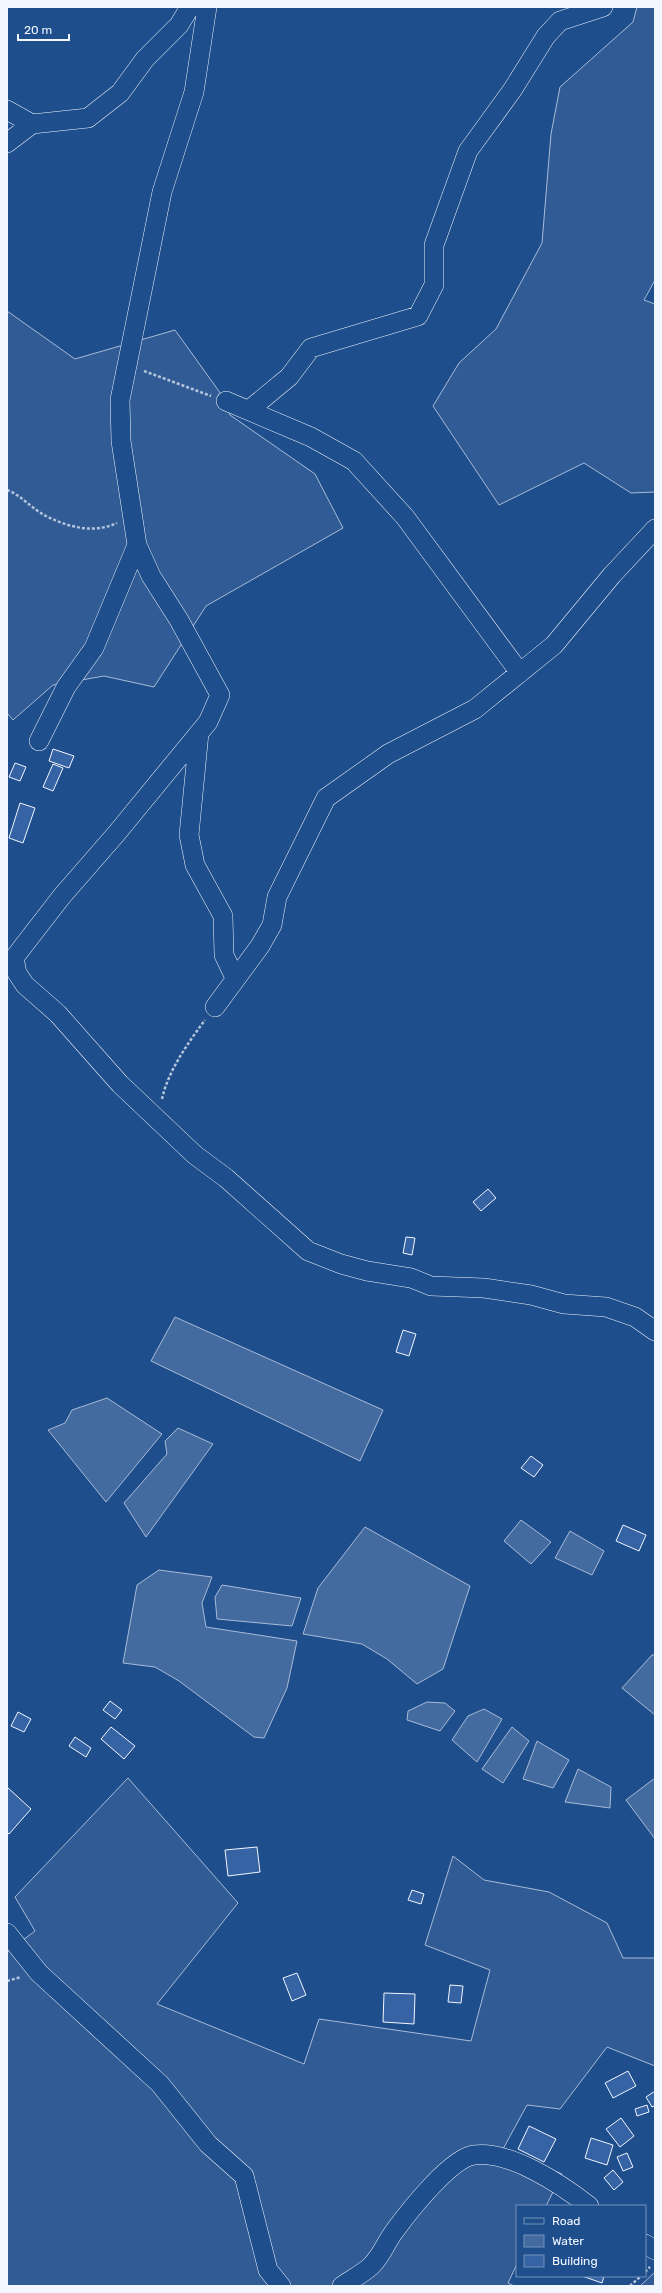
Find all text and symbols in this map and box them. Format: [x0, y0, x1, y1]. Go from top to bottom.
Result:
scale bar [18, 16, 69, 42]
text: 20 m [24, 23, 52, 37]
legend [516, 2205, 646, 2277]
text: Road [552, 2214, 580, 2228]
text: Water [552, 2234, 584, 2248]
text: Building [552, 2254, 598, 2268]

